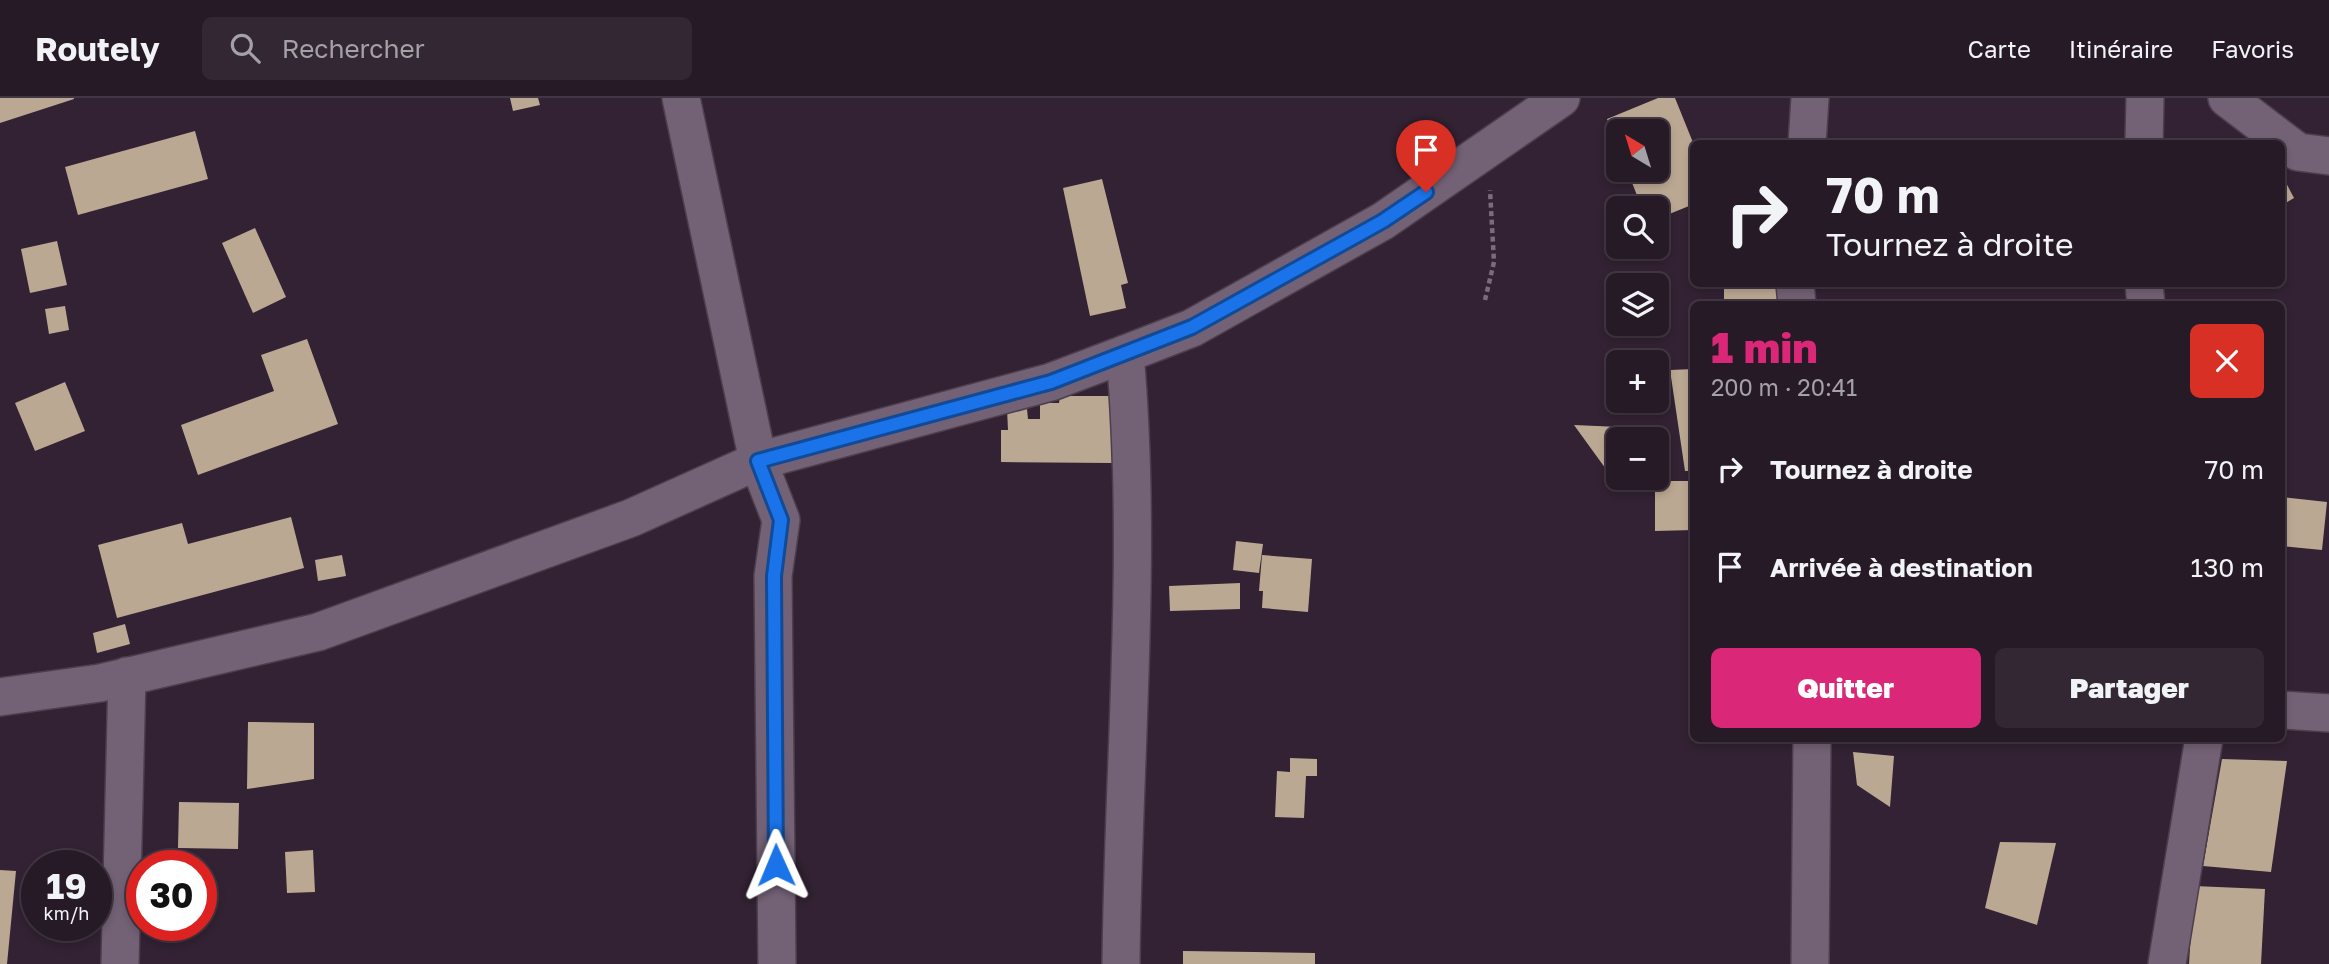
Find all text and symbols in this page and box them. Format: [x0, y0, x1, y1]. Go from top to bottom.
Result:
search box [202, 17, 692, 80]
text: Routely [35, 29, 160, 68]
icon: search [226, 29, 264, 67]
text: Rechercher [282, 33, 425, 64]
text: Carte [1968, 34, 2031, 63]
text: Itinéraire [2069, 34, 2173, 63]
text: Favoris [2211, 34, 2294, 63]
north arrow [1606, 119, 1670, 182]
map controls [1606, 119, 1669, 490]
pin [1396, 120, 1456, 192]
icon: arrive [1407, 131, 1445, 169]
text: 70 m [1826, 165, 1940, 224]
icon: right [1711, 168, 1802, 259]
button: search [1606, 196, 1669, 259]
text: Tournez à droite [1826, 225, 2074, 263]
button: layers [1606, 273, 1669, 336]
text: 1 min [1711, 322, 1818, 372]
button: close [2190, 324, 2264, 398]
button: + [1606, 350, 1669, 413]
text: 200 m · 20:41 [1711, 373, 1857, 401]
button: − [1606, 427, 1669, 490]
icon: right [1711, 450, 1749, 488]
text: Tournez à droite [1770, 454, 1973, 485]
text: 70 m [2205, 454, 2264, 485]
icon: arrive [1711, 548, 1749, 586]
text: Arrivée à destination [1770, 552, 2033, 583]
text: 130 m [2191, 552, 2264, 583]
button: Quitter [1711, 648, 1981, 728]
button: Partager [1995, 648, 2264, 728]
position arrow [739, 828, 813, 902]
speed limit sign: 30 [126, 850, 217, 941]
text: 19 [46, 865, 87, 907]
text: km/h [44, 902, 89, 924]

